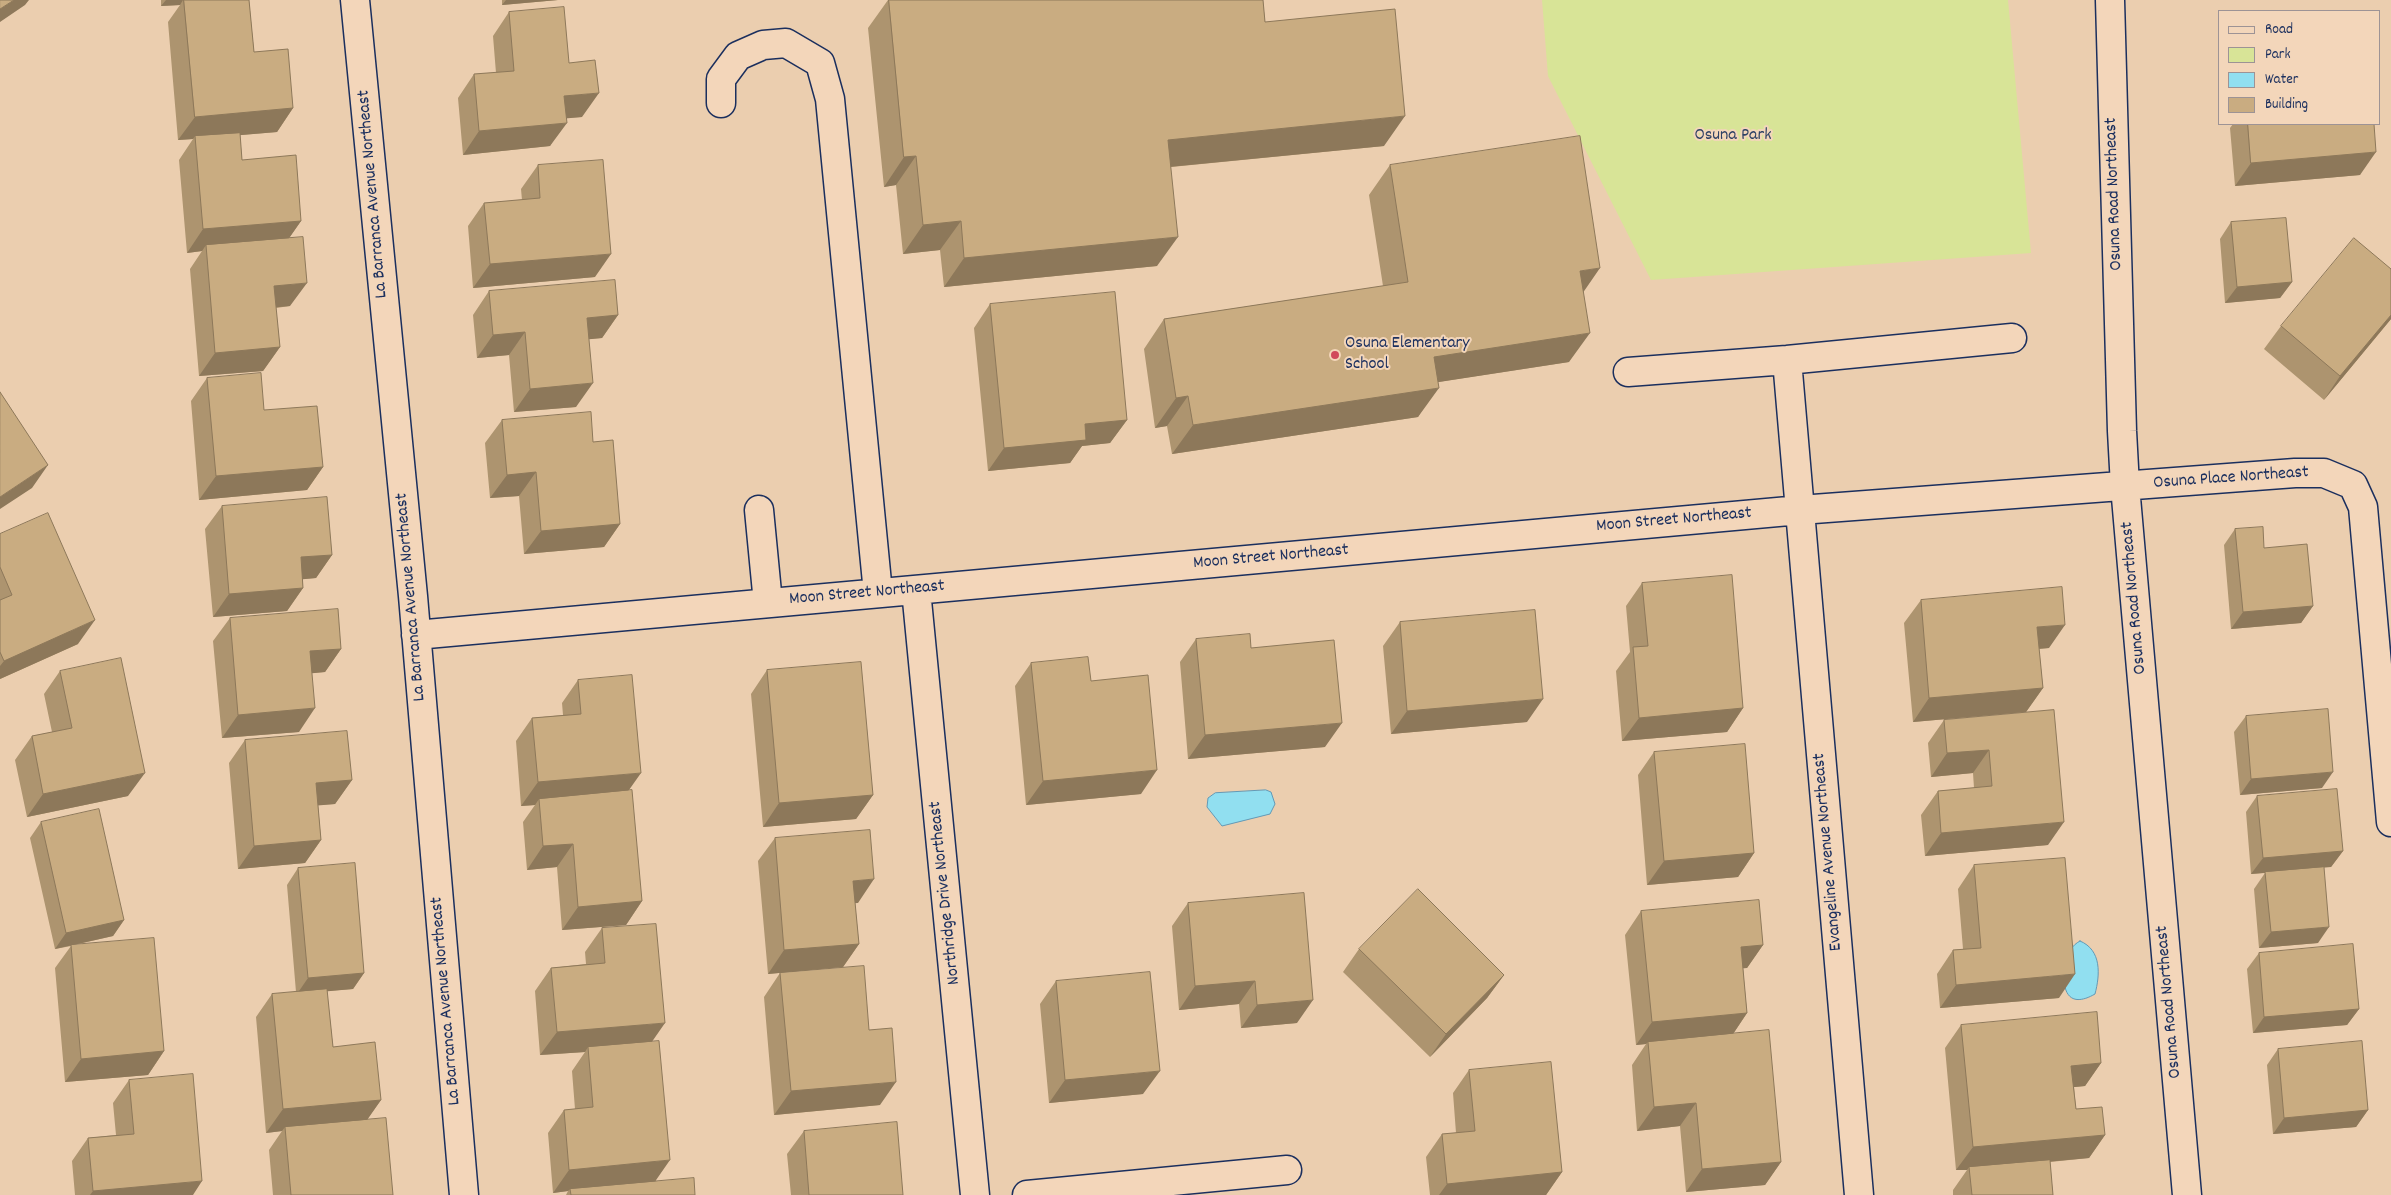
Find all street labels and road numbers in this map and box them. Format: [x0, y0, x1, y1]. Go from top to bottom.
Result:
street label: La Barranca Avenue Northeast [354, 89, 394, 299]
street label: Osuna Road Northeast [2102, 117, 2128, 271]
street label: Osuna Place Northeast [2153, 463, 2309, 495]
street label: La Barranca Avenue Northeast [392, 492, 432, 702]
street label: Moon Street Northeast [1595, 503, 1753, 539]
street label: Osuna Road Northeast [2118, 521, 2152, 675]
street label: Moon Street Northeast [1192, 540, 1350, 576]
street label: Moon Street Northeast [788, 576, 946, 612]
street label: Evangeline Avenue Northeast [1810, 752, 1848, 952]
street label: Northridge Drive Northeast [926, 800, 966, 986]
street label: La Barranca Avenue Northeast [427, 896, 467, 1106]
street label: Osuna Road Northeast [2153, 925, 2187, 1079]

